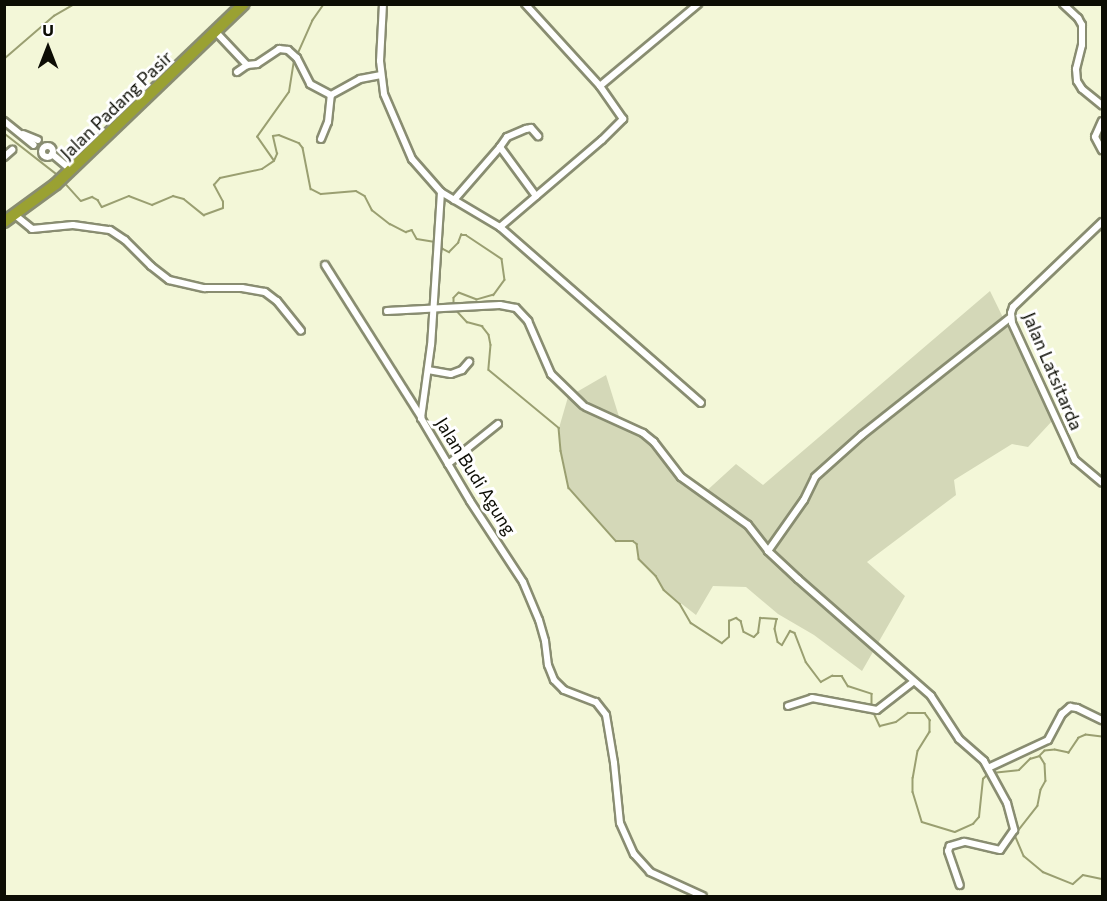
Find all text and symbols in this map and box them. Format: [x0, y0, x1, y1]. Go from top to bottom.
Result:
north arrow [18, 18, 78, 78]
text: U [42, 20, 54, 39]
street label: Jalan Padang Pasir [56, 46, 176, 164]
street label: Jalan Latsitarda [1018, 309, 1088, 433]
street label: Jalan Budi Agung [431, 413, 521, 539]

